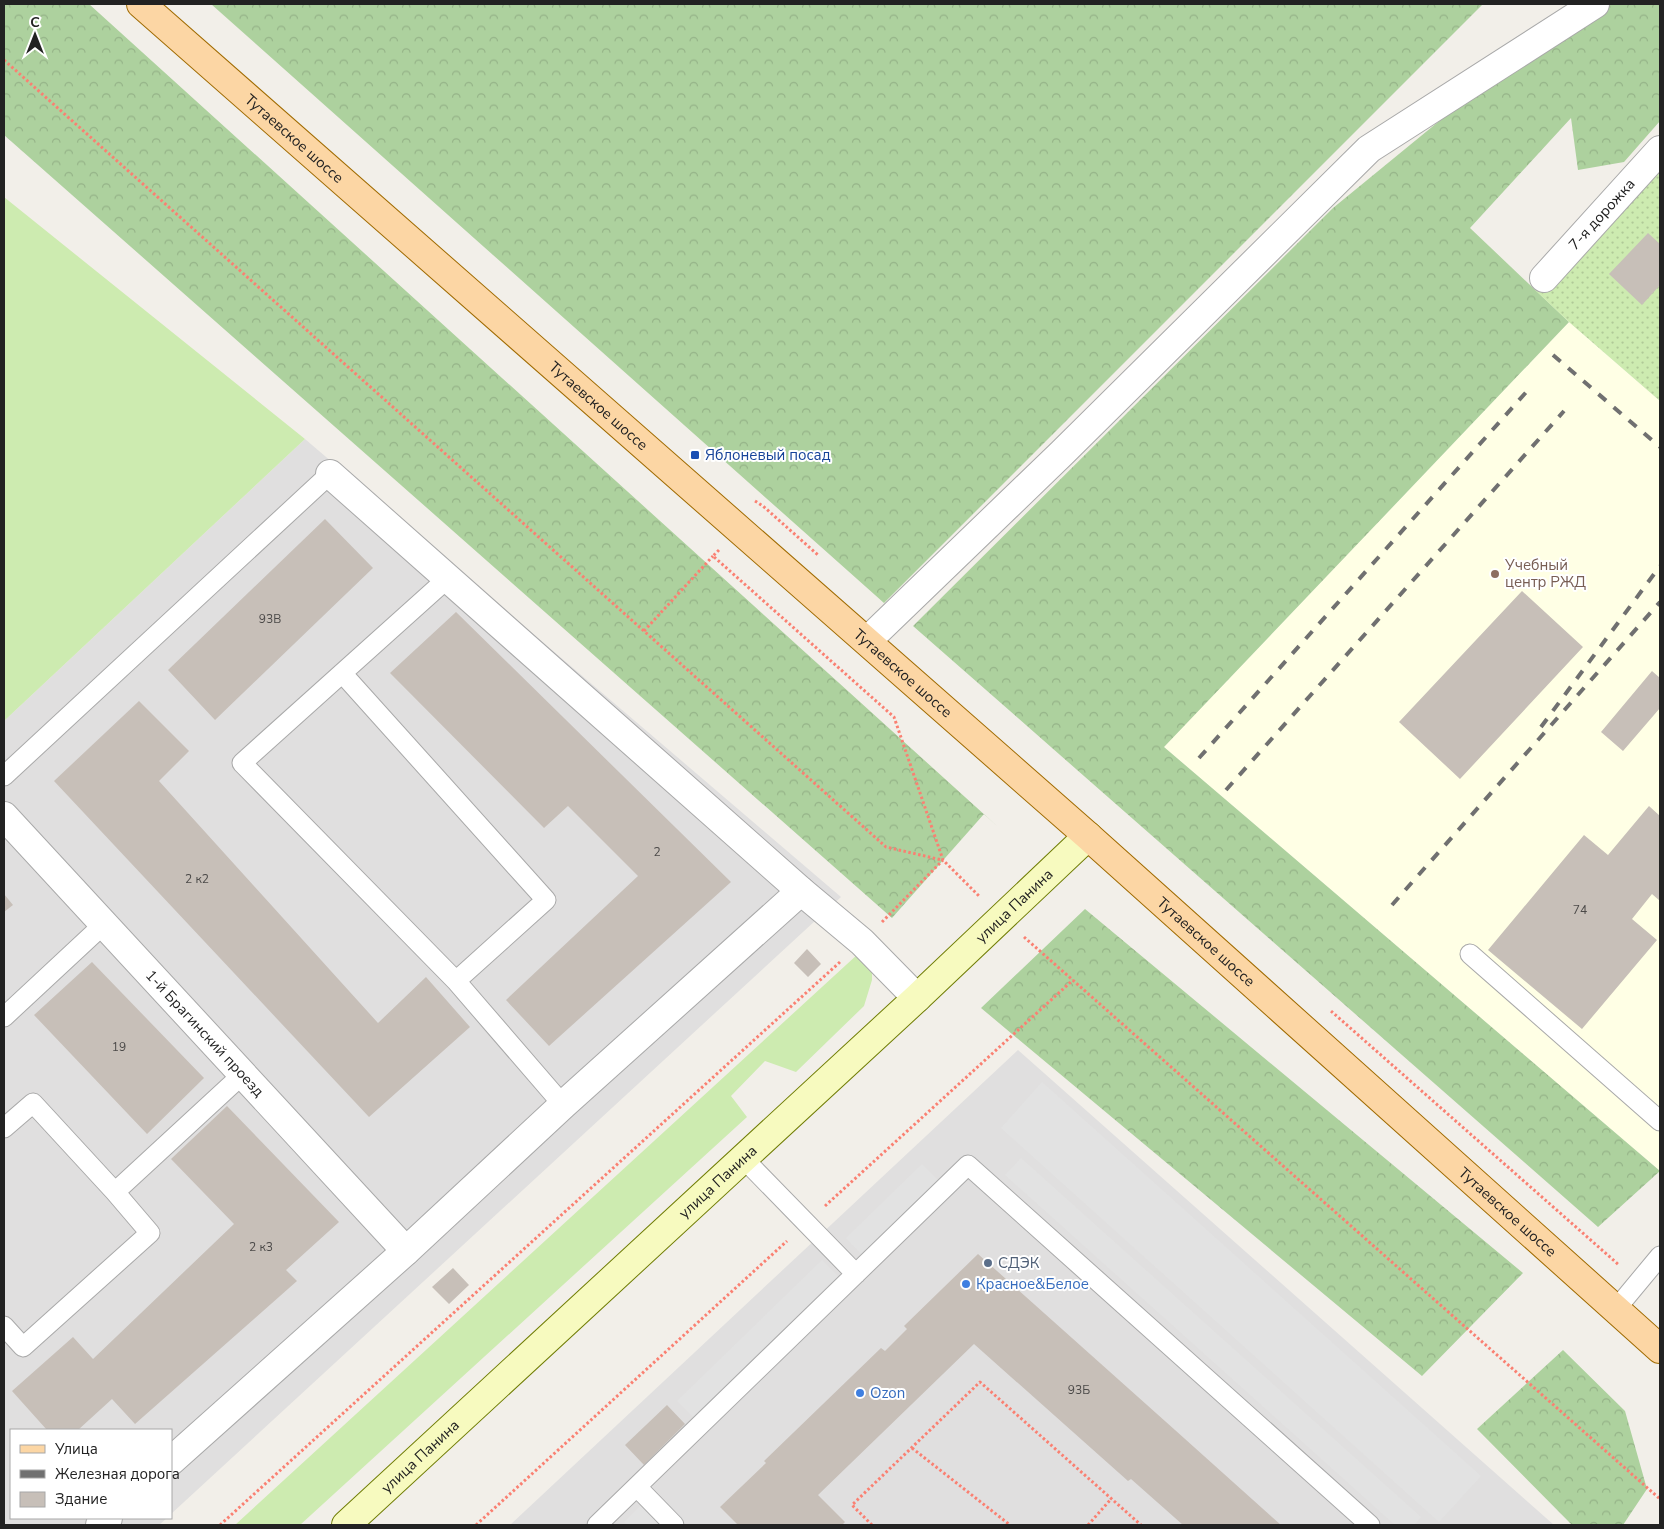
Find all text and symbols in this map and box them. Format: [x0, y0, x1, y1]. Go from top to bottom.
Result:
north arrow [10, 10, 60, 60]
text: С [30, 13, 40, 32]
street label: Тутаевское шоссе [241, 90, 348, 188]
street label: 7-я дорожка [1564, 174, 1639, 254]
street label: Тутаевское шоссе [545, 357, 652, 455]
place label: Яблоневый посад [705, 445, 831, 465]
marker: Яблоневый посад [689, 449, 701, 461]
place label: Учебный центр РЖД [1504, 555, 1586, 592]
marker: Учебный центр РЖД [1489, 568, 1501, 580]
house number: 93В [259, 611, 281, 627]
street label: Тутаевское шоссе [849, 624, 956, 722]
house number: 2 [653, 844, 661, 860]
street label: улица Панина [971, 864, 1057, 947]
house number: 2 к2 [185, 871, 209, 887]
street label: Тутаевское шоссе [1153, 892, 1259, 991]
house number: 74 [1573, 902, 1587, 918]
street label: 1-й Брагинский проезд [141, 966, 269, 1101]
house number: 19 [112, 1039, 126, 1055]
street label: улица Панина [674, 1141, 761, 1223]
street label: Тутаевское шоссе [1454, 1163, 1561, 1261]
house number: 2 к3 [249, 1239, 273, 1255]
place label: СДЭК [998, 1253, 1040, 1273]
marker: СДЭК [982, 1257, 994, 1269]
place label: Красное&Белое [976, 1274, 1089, 1294]
marker: Красное&Белое [960, 1278, 972, 1290]
house number: 93Б [1068, 1382, 1090, 1398]
place label: Ozon [870, 1383, 905, 1403]
marker: Ozon [854, 1387, 866, 1399]
street label: улица Панина [377, 1415, 464, 1498]
legend [10, 1429, 172, 1519]
text: Улица [54, 1439, 98, 1459]
text: Железная дорога [55, 1464, 180, 1484]
text: Здание [55, 1489, 107, 1509]

